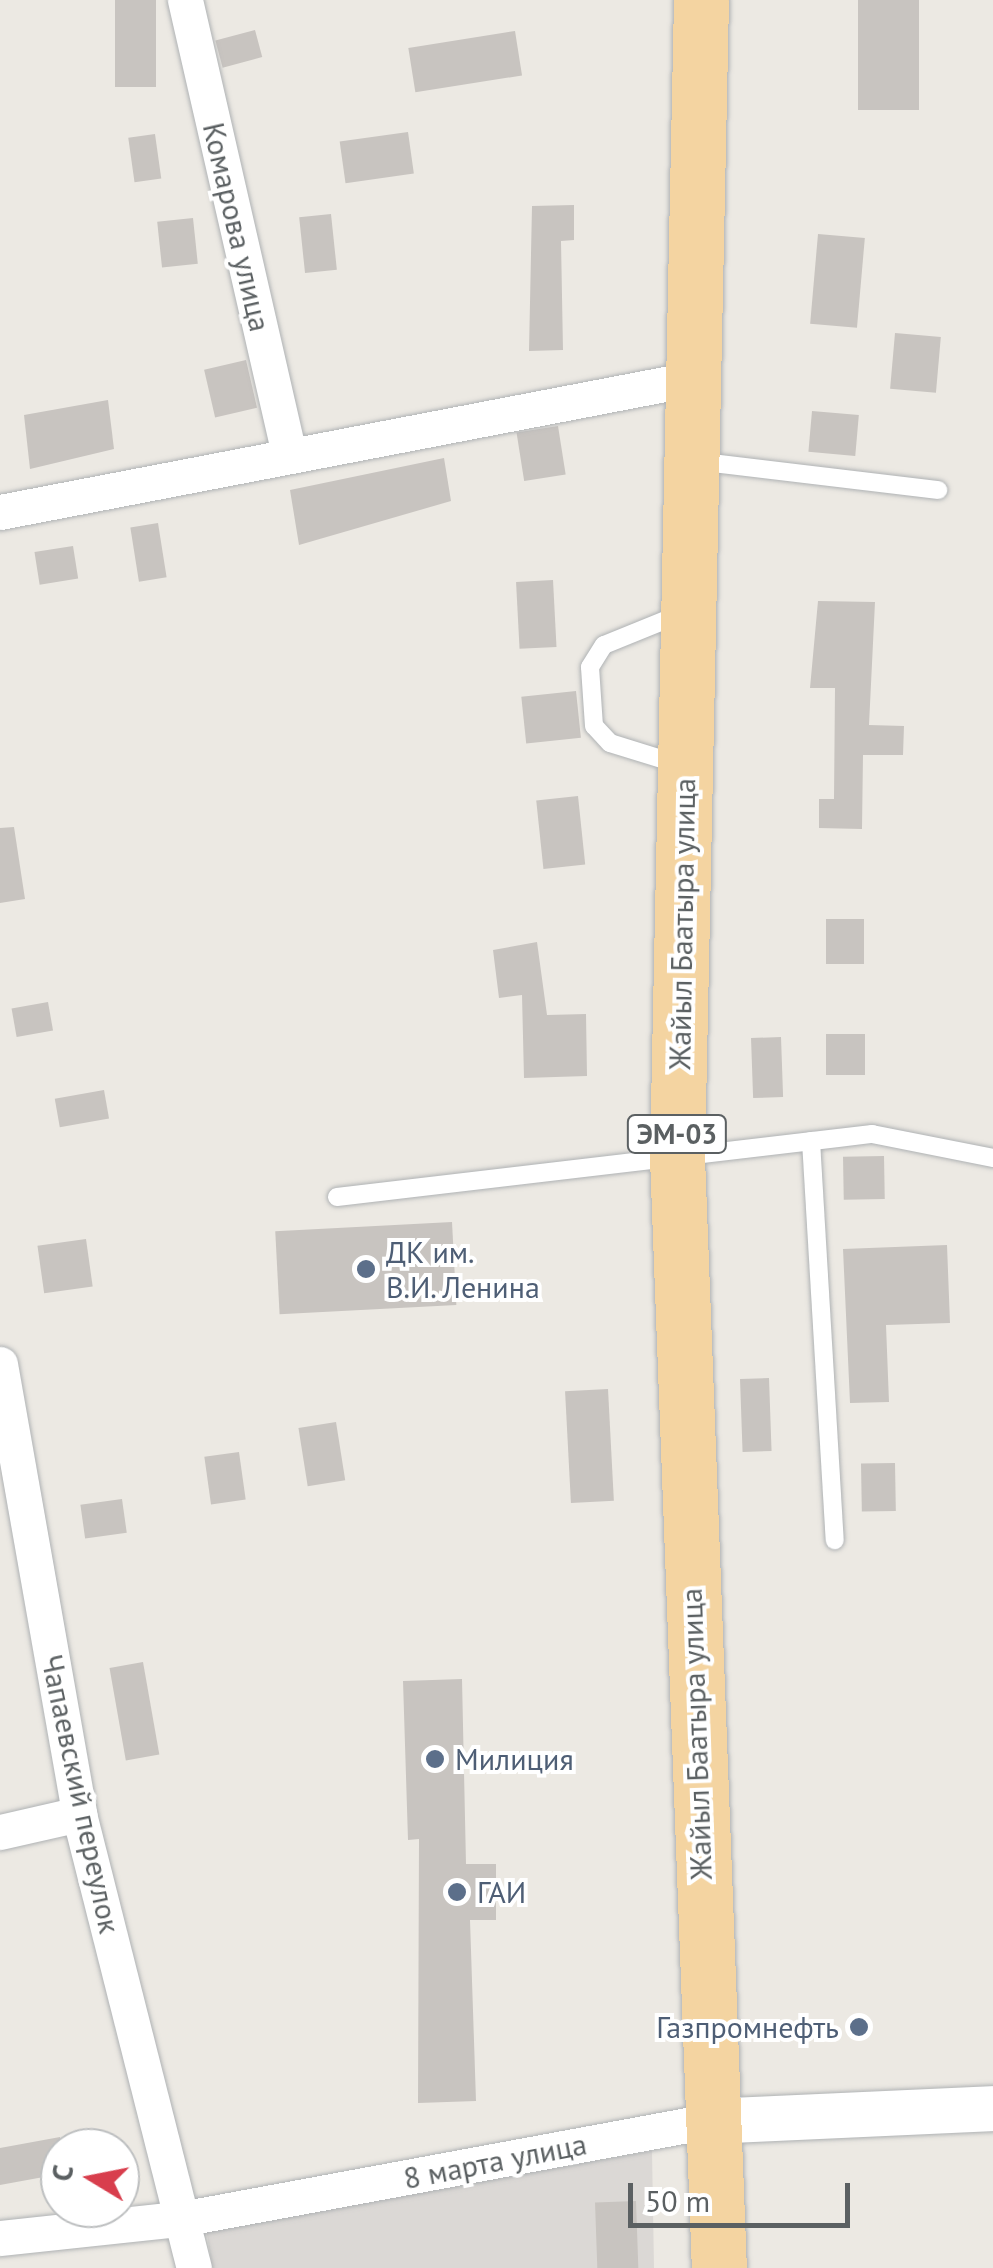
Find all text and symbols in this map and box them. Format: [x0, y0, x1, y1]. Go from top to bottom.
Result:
street label: Комарова улица [195, 119, 279, 335]
street label: Жайыл Баатыра улица [661, 778, 703, 1070]
road number: ЭМ-03 [624, 1111, 730, 1157]
place label: ДК им. В.И. Ленина [386, 1234, 542, 1304]
marker: ДК им. В.И. Ленина [355, 1258, 377, 1280]
street label: Жайыл Баатыра улица [673, 1588, 719, 1880]
street label: Чапаевский переулок [34, 1651, 128, 1937]
place label: Милиция [455, 1741, 574, 1777]
marker: Милиция [424, 1748, 446, 1770]
place label: ГАИ [477, 1874, 526, 1910]
marker: ГАИ [446, 1881, 468, 1903]
place label: Газпромнефть [656, 2009, 839, 2045]
marker: Газпромнефть [848, 2016, 870, 2038]
street label: 8 марта улица [401, 2126, 589, 2196]
north arrow [40, 2128, 140, 2228]
text: С [42, 2162, 82, 2184]
scale bar [633, 2163, 856, 2225]
text: 50 m [645, 2181, 710, 2220]

